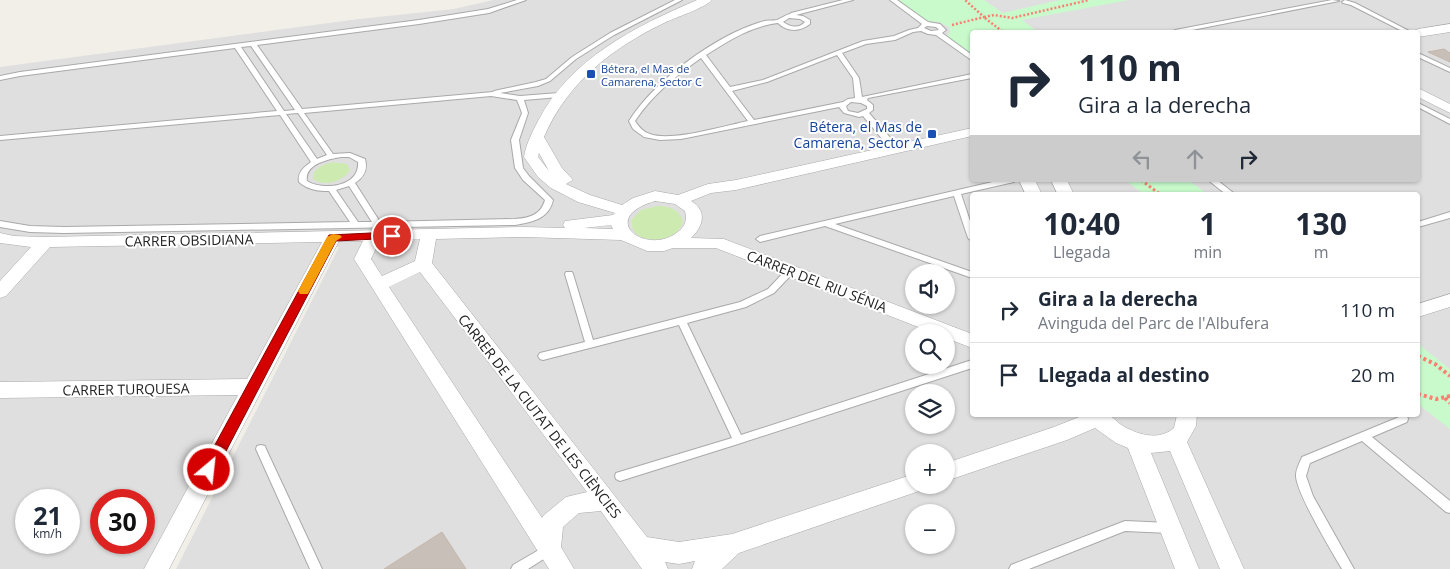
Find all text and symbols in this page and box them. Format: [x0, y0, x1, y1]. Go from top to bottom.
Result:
text: 110 m [1078, 44, 1182, 91]
icon: right [995, 50, 1060, 115]
place label: Bétera, el Mas de Camarena, Sector C [601, 61, 702, 89]
marker: Bétera, el Mas de Camarena, Sector C [585, 68, 597, 80]
text: Gira a la derecha [1078, 89, 1251, 119]
place label: Bétera, el Mas de Camarena, Sector A [794, 117, 922, 152]
marker: Bétera, el Mas de Camarena, Sector A [926, 128, 938, 140]
icon: left [1128, 145, 1156, 173]
icon: ahead [1181, 145, 1209, 173]
icon: right [1234, 145, 1262, 173]
text: 10:40 [1043, 203, 1120, 244]
text: 1 [1199, 203, 1216, 244]
text: 130 [1295, 203, 1347, 244]
pin [371, 215, 413, 257]
icon: arrive [378, 222, 406, 250]
street label: CARRER OBSIDIANA [124, 229, 254, 251]
text: Llegada [1053, 241, 1111, 263]
text: min [1194, 241, 1222, 263]
text: m [1314, 241, 1329, 263]
street label: CARRER DEL RIU SÉNIA [744, 245, 890, 317]
map controls [905, 264, 955, 554]
button: sound [905, 264, 955, 314]
text: Gira a la derecha [1038, 286, 1198, 312]
icon: right [995, 296, 1023, 324]
text: 110 m [1340, 297, 1395, 323]
street label: CARRER DE LA CIUTAT DE LES CIÈNCIES [454, 310, 626, 522]
text: Avinguda del Parc de l'Albufera [1038, 312, 1269, 334]
button: search [905, 324, 955, 374]
icon: arrive [995, 361, 1023, 389]
text: Llegada al destino [1038, 362, 1210, 388]
text: 20 m [1351, 362, 1395, 388]
street label: CARRER TURQUESA [62, 378, 190, 400]
button: layers [905, 384, 955, 434]
position arrow [182, 443, 234, 495]
button: + [905, 444, 955, 494]
speed limit sign: 30 [90, 489, 155, 554]
text: 21 [33, 498, 62, 532]
button: − [905, 504, 955, 554]
text: km/h [33, 525, 62, 542]

